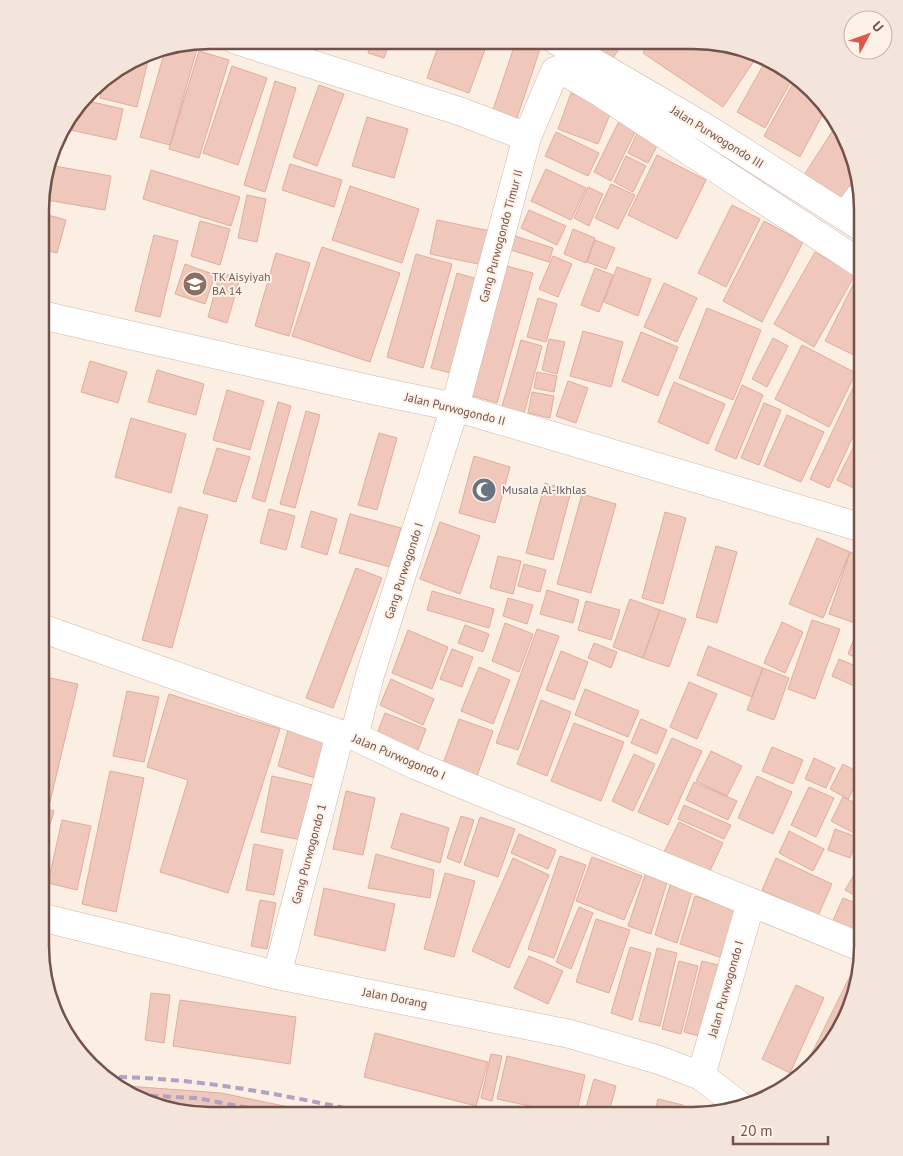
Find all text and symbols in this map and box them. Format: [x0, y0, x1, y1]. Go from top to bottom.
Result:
north arrow [843, 10, 893, 60]
text: U [868, 17, 887, 36]
street label: Jalan Purwogondo III [667, 101, 766, 171]
street label: Gang Purwogondo Timur II [476, 168, 525, 304]
place label: TK Aisyiyah BA 14 [212, 269, 271, 298]
school or university icon: TK Aisyiyah BA 14 [182, 271, 208, 297]
street label: Jalan Purwogondo II [402, 389, 507, 428]
mosque icon: Musala Al-Ikhlas [471, 477, 497, 503]
place label: Musala Al-Ikhlas [502, 482, 586, 497]
street label: Gang Purwogondo I [381, 521, 426, 621]
street label: Jalan Purwogondo I [349, 730, 448, 783]
street label: Gang Purwogondo 1 [288, 802, 329, 906]
street label: Jalan Purwogondo I [704, 939, 746, 1040]
street label: Jalan Dorang [360, 984, 429, 1011]
scale bar [733, 1114, 828, 1146]
text: 20 m [740, 1121, 773, 1140]

